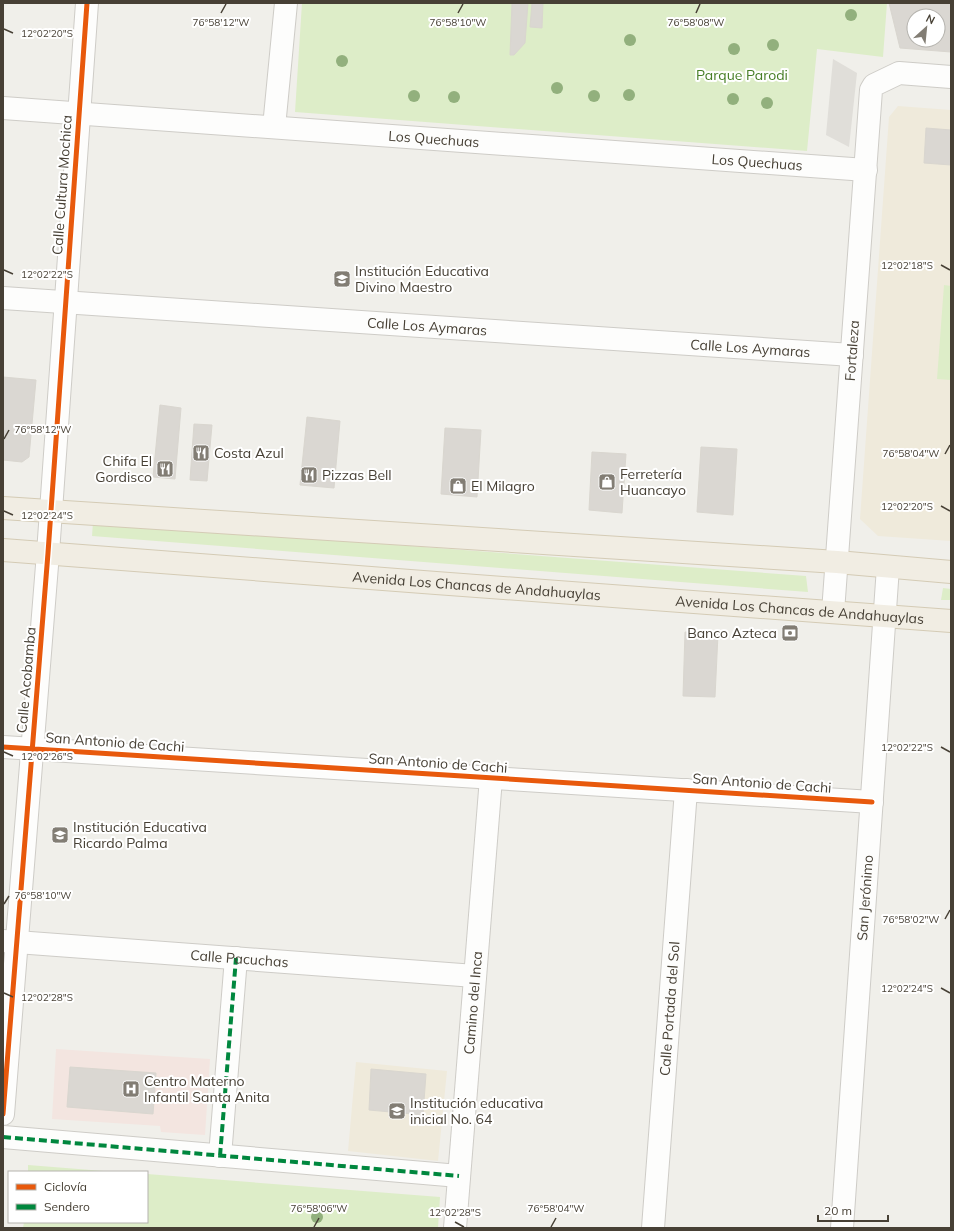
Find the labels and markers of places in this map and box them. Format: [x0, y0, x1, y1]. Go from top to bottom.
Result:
place label: Institución Educativa Divino Maestro [355, 262, 489, 296]
school or university icon: Institución Educativa Divino Maestro [332, 269, 352, 289]
restaurant icon: Costa Azul [191, 443, 211, 463]
place label: Costa Azul [214, 444, 284, 462]
place label: Chifa El Gordisco [95, 452, 152, 486]
restaurant icon: Chifa El Gordisco [155, 459, 175, 479]
restaurant icon: Pizzas Bell [299, 465, 319, 485]
place label: Ferretería Huancayo [620, 465, 686, 499]
place label: Pizzas Bell [322, 466, 392, 484]
shop icon: Ferretería Huancayo [597, 472, 617, 492]
shop icon: El Milagro [448, 476, 468, 496]
place label: El Milagro [471, 477, 535, 495]
bank icon: Banco Azteca [780, 623, 800, 643]
place label: Banco Azteca [687, 624, 777, 642]
place label: Institución Educativa Ricardo Palma [73, 818, 207, 852]
school or university icon: Institución Educativa Ricardo Palma [50, 825, 70, 845]
place label: Centro Materno Infantil Santa Anita [144, 1072, 270, 1106]
hospital icon: Centro Materno Infantil Santa Anita [121, 1079, 141, 1099]
place label: Institución educativa inicial No. 64 [410, 1094, 543, 1128]
school or university icon: Institución educativa inicial No. 64 [387, 1101, 407, 1121]

